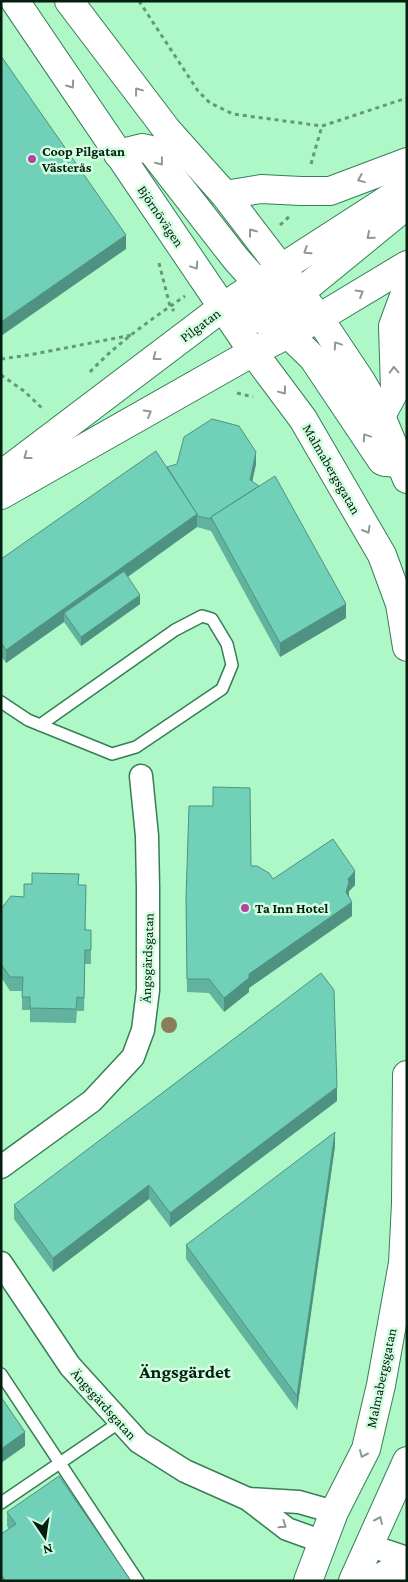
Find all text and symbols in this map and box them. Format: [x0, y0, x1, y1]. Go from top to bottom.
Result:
one-way arrow [65, 80, 74, 89]
one-way arrow [135, 88, 143, 97]
place label: Coop Pilgatan Västerås [41, 143, 125, 175]
marker: Coop Pilgatan Västerås [26, 153, 38, 165]
one-way arrow [155, 156, 163, 165]
one-way arrow [357, 172, 366, 183]
street label: Björnövägen [134, 182, 188, 251]
one-way arrow [250, 229, 258, 238]
one-way arrow [366, 231, 375, 240]
one-way arrow [303, 245, 312, 254]
one-way arrow [189, 260, 198, 270]
one-way arrow [355, 289, 364, 299]
street label: Pilgatan [177, 304, 224, 345]
one-way arrow [333, 341, 343, 350]
one-way arrow [153, 352, 162, 360]
one-way arrow [389, 366, 400, 374]
one-way arrow [277, 385, 285, 394]
one-way arrow [142, 409, 151, 419]
street label: Malmabergsgatan [300, 421, 365, 517]
one-way arrow [362, 433, 372, 442]
one-way arrow [24, 450, 33, 458]
one-way arrow [361, 524, 371, 533]
place label: Ta Inn Hotel [255, 900, 328, 916]
marker: Ta Inn Hotel [239, 902, 251, 914]
street label: Ängsgärdsgatan [137, 912, 157, 1003]
street label: Malmabergsgatan [363, 1326, 399, 1429]
district label: Ängsgärdet [138, 1361, 231, 1382]
street label: Ängsgärdsgatan [68, 1365, 140, 1443]
one-way arrow [358, 1449, 369, 1458]
north arrow [20, 1512, 70, 1562]
one-way arrow [373, 1516, 384, 1525]
one-way arrow [277, 1519, 287, 1528]
text: N [41, 1541, 54, 1559]

